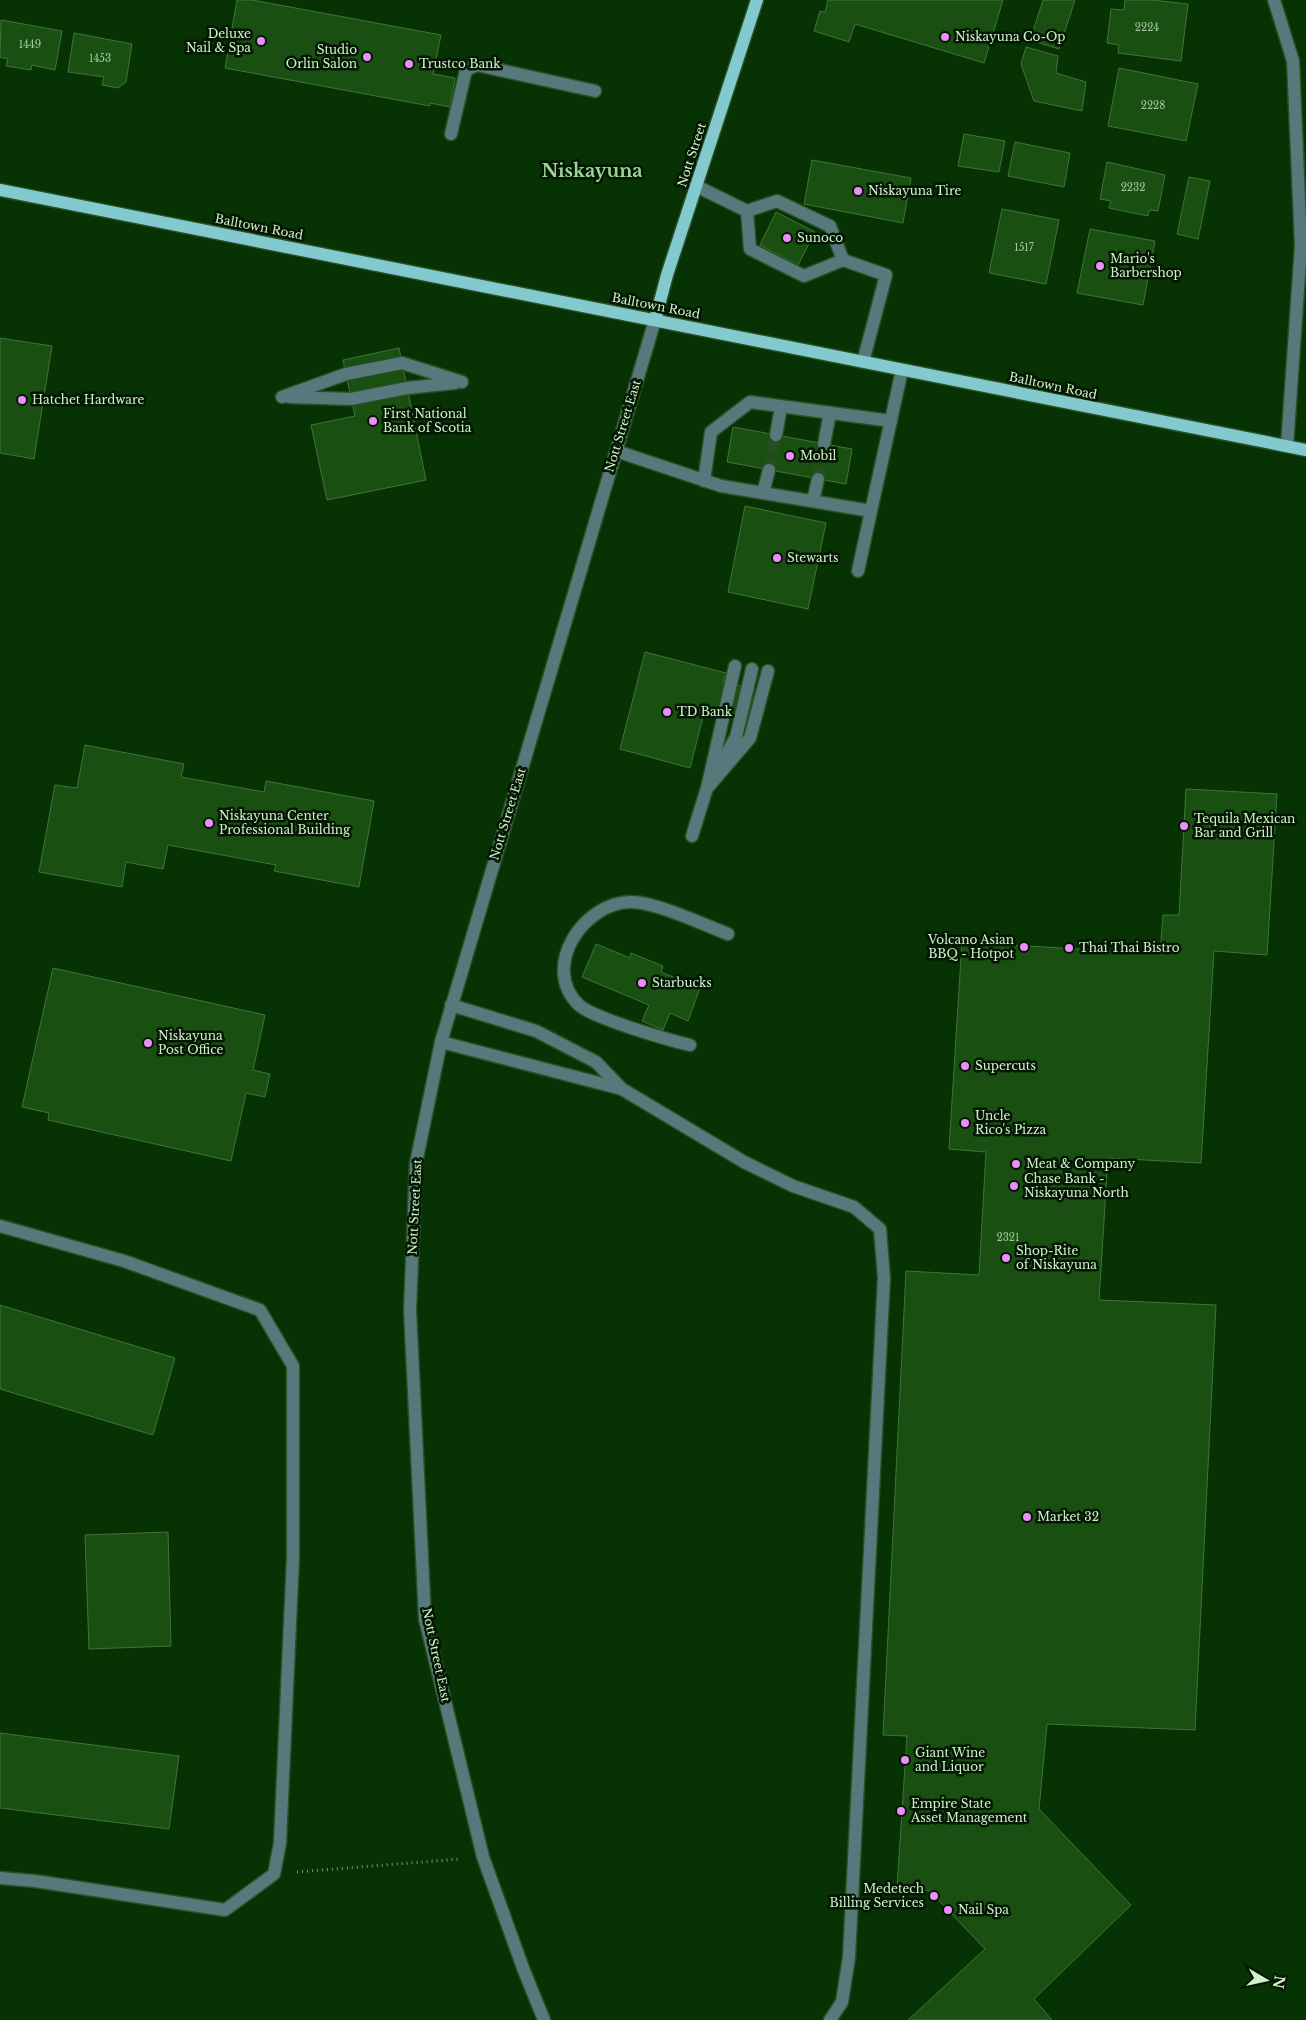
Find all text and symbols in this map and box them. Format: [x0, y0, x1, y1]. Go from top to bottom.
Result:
house number: 2224 [1135, 21, 1159, 34]
place label: Deluxe Nail & Spa [186, 26, 251, 55]
place label: Niskayuna Co-Op [955, 29, 1065, 44]
marker: Niskayuna Co-Op [939, 31, 951, 43]
marker: Deluxe Nail & Spa [255, 35, 267, 47]
house number: 1449 [19, 38, 41, 51]
place label: Studio Orlin Salon [286, 42, 357, 71]
marker: Studio Orlin Salon [361, 51, 373, 63]
house number: 1453 [89, 52, 111, 65]
place label: Trustco Bank [419, 56, 501, 71]
marker: Trustco Bank [403, 58, 415, 70]
house number: 2228 [1141, 99, 1165, 112]
street label: Nott Street [674, 120, 709, 189]
district label: Niskayuna [541, 160, 643, 182]
house number: 2232 [1121, 181, 1145, 194]
place label: Niskayuna Tire [868, 183, 962, 198]
marker: Niskayuna Tire [852, 185, 864, 197]
street label: Balltown Road [214, 211, 305, 242]
place label: Sunoco [797, 230, 843, 245]
marker: Sunoco [781, 232, 793, 244]
house number: 1517 [1014, 241, 1035, 254]
place label: Mario's Barbershop [1110, 251, 1182, 280]
marker: Mario's Barbershop [1094, 260, 1106, 272]
street label: Balltown Road [611, 290, 702, 321]
street label: Balltown Road [1008, 369, 1099, 402]
street label: Nott Street East [601, 377, 644, 474]
place label: Hatchet Hardware [32, 392, 145, 407]
marker: Hatchet Hardware [16, 394, 28, 406]
place label: First National Bank of Scotia [383, 406, 472, 435]
marker: First National Bank of Scotia [367, 415, 379, 427]
place label: Mobil [800, 448, 837, 463]
marker: Mobil [784, 450, 796, 462]
place label: Stewarts [787, 550, 838, 565]
marker: Stewarts [771, 552, 783, 564]
place label: TD Bank [677, 704, 733, 719]
marker: TD Bank [661, 706, 673, 718]
street label: Nott Street East [486, 765, 529, 862]
place label: Niskayuna Center Professional Building [219, 808, 351, 837]
place label: Tequila Mexican Bar and Grill [1194, 811, 1295, 840]
marker: Niskayuna Center Professional Building [203, 817, 215, 829]
marker: Tequila Mexican Bar and Grill [1178, 820, 1190, 832]
place label: Volcano Asian BBQ - Hotpot [927, 932, 1014, 961]
place label: Thai Thai Bistro [1079, 940, 1180, 955]
marker: Volcano Asian BBQ - Hotpot [1018, 941, 1030, 953]
marker: Thai Thai Bistro [1063, 942, 1075, 954]
place label: Starbucks [652, 975, 712, 990]
marker: Starbucks [636, 977, 648, 989]
place label: Niskayuna Post Office [158, 1028, 224, 1057]
marker: Niskayuna Post Office [142, 1037, 154, 1049]
place label: Supercuts [975, 1058, 1036, 1073]
marker: Supercuts [959, 1060, 971, 1072]
place label: Uncle Rico's Pizza [975, 1108, 1047, 1137]
marker: Uncle Rico's Pizza [959, 1117, 971, 1129]
place label: Meat & Company [1026, 1156, 1135, 1171]
street label: Nott Street East [405, 1158, 425, 1255]
marker: Meat & Company [1010, 1158, 1022, 1170]
place label: Chase Bank - Niskayuna North [1024, 1171, 1129, 1200]
marker: Chase Bank - Niskayuna North [1008, 1180, 1020, 1192]
house number: 2321 [997, 1231, 1019, 1244]
place label: Shop-Rite of Niskayuna [1016, 1243, 1097, 1272]
marker: Shop-Rite of Niskayuna [1000, 1252, 1012, 1264]
place label: Market 32 [1037, 1509, 1099, 1524]
marker: Market 32 [1021, 1511, 1033, 1523]
street label: Nott Street East [419, 1607, 454, 1704]
place label: Giant Wine and Liquor [915, 1745, 985, 1774]
marker: Giant Wine and Liquor [899, 1754, 911, 1766]
place label: Empire State Asset Management [910, 1796, 1028, 1825]
marker: Empire State Asset Management [895, 1805, 907, 1817]
place label: Medetech Billing Services [830, 1881, 924, 1910]
marker: Medetech Billing Services [928, 1890, 940, 1902]
place label: Nail Spa [958, 1902, 1009, 1917]
marker: Nail Spa [942, 1904, 954, 1916]
north arrow [1241, 1955, 1291, 2005]
text: N [1269, 1974, 1289, 1990]

